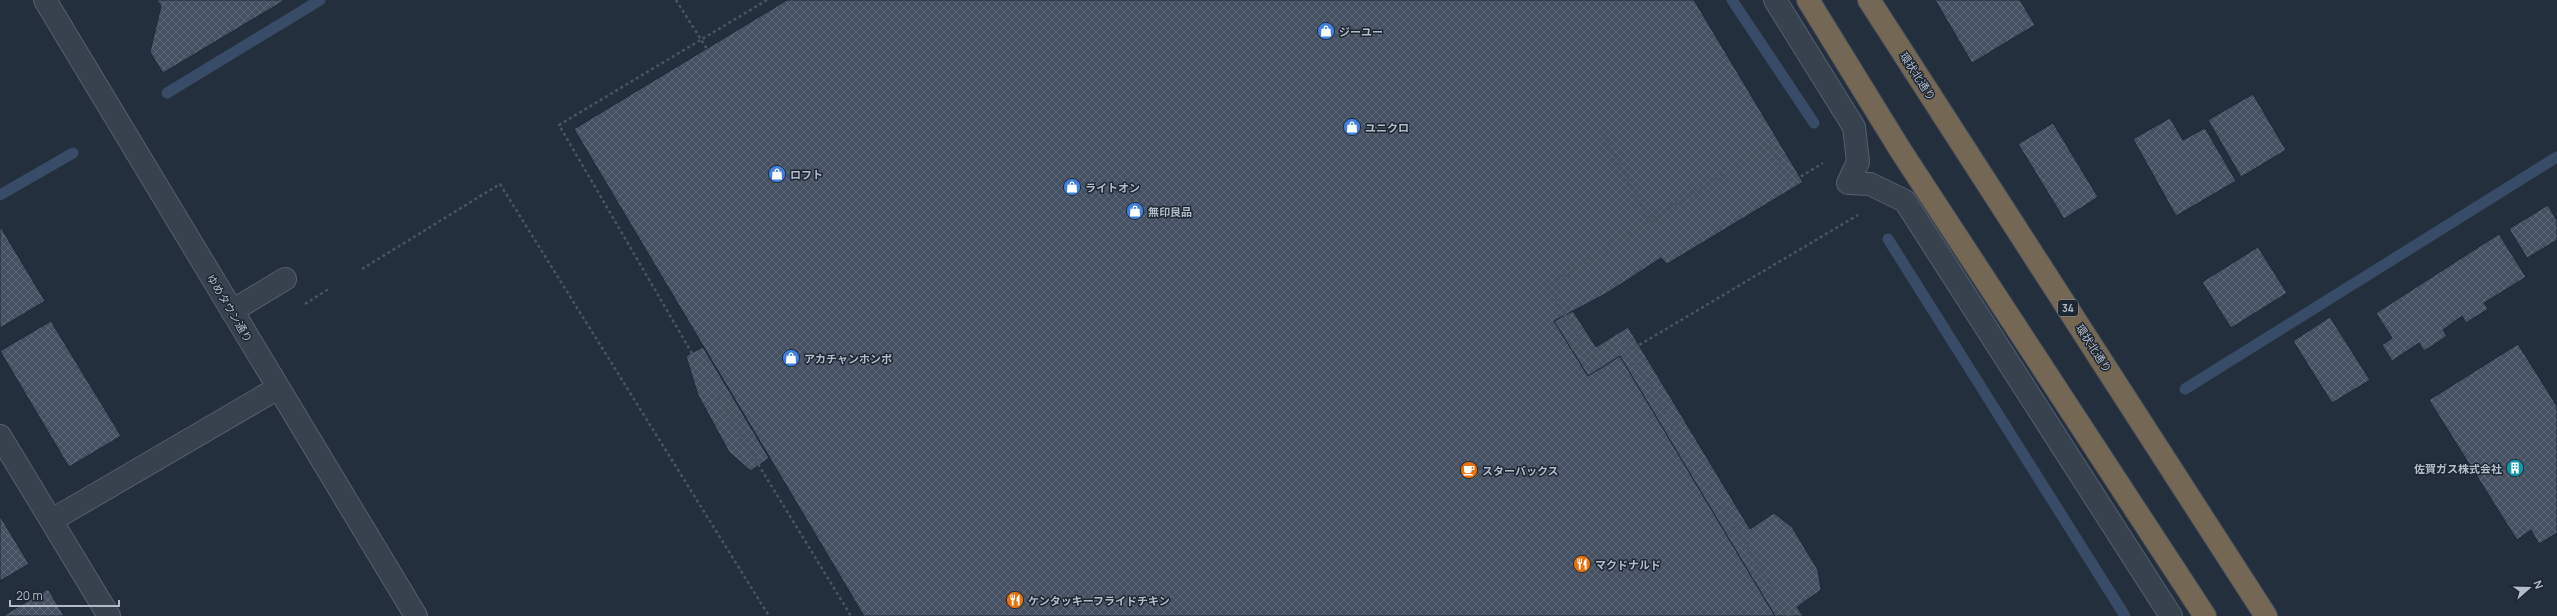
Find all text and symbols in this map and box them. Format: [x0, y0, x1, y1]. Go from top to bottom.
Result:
shop icon: ジーユー [1316, 21, 1336, 41]
place label: ジーユー [1339, 24, 1383, 39]
street label: 環状北通り [1897, 49, 1939, 103]
shop icon: ユニクロ [1342, 117, 1362, 137]
place label: ユニクロ [1365, 120, 1409, 135]
shop icon: ロフト [767, 164, 787, 184]
place label: ロフト [790, 167, 823, 182]
shop icon: ライトオン [1062, 177, 1082, 197]
place label: ライトオン [1085, 180, 1140, 195]
shop icon: 無印良品 [1125, 201, 1145, 221]
place label: 無印良品 [1148, 204, 1192, 219]
street label: ゆめタウン通り [204, 271, 256, 345]
road number: 34 [2058, 300, 2078, 316]
street label: 環状北通り [2073, 321, 2115, 375]
shop icon: アカチャンホンポ [781, 348, 801, 368]
place label: アカチャンホンポ [804, 351, 892, 366]
building icon: 佐賀ガス株式会社 [2505, 458, 2525, 478]
cafe icon: スターバックス [1459, 460, 1479, 480]
place label: 佐賀ガス株式会社 [2414, 461, 2502, 476]
place label: スターバックス [1482, 463, 1559, 478]
restaurant icon: マクドナルド [1572, 554, 1592, 574]
place label: マクドナルド [1595, 557, 1661, 572]
north arrow [2509, 568, 2549, 608]
text: N [2530, 578, 2547, 591]
scale bar [10, 582, 119, 608]
text: 20 m [16, 587, 43, 604]
restaurant icon: ケンタッキーフライドチキン [1005, 590, 1025, 610]
place label: ケンタッキーフライドチキン [1028, 593, 1170, 608]

